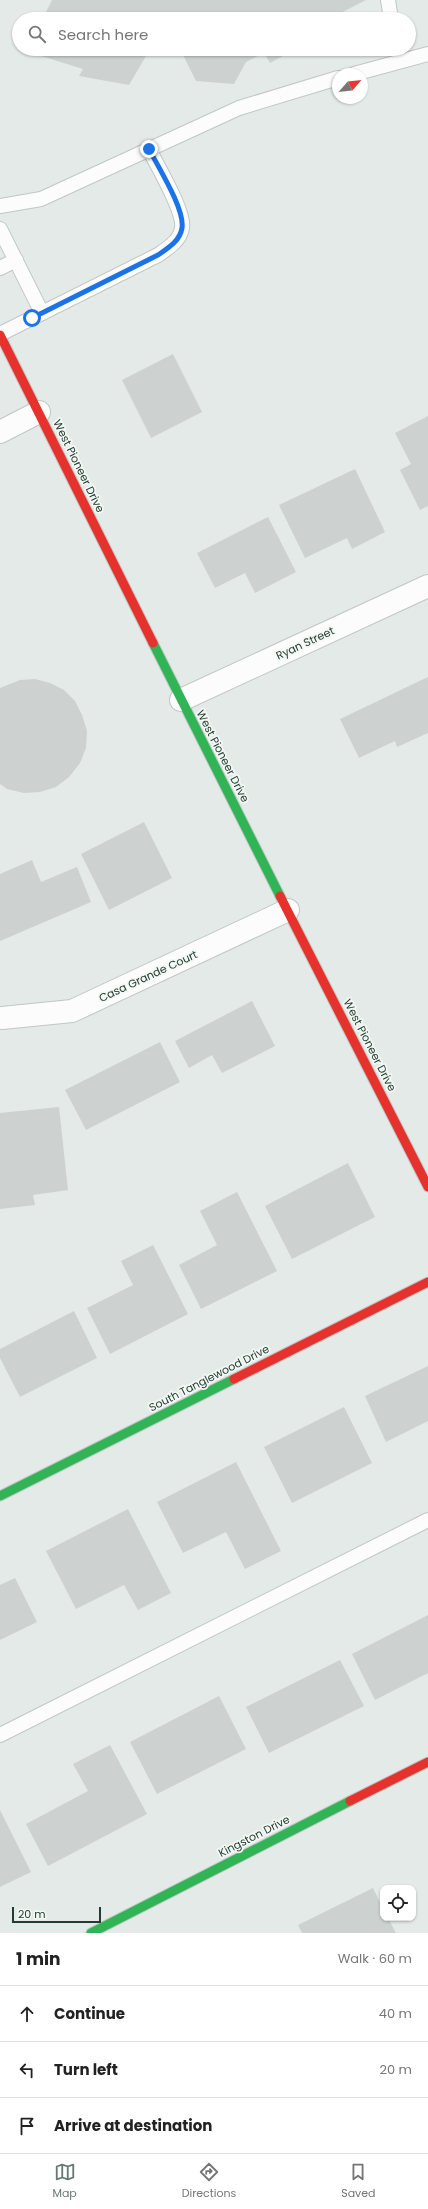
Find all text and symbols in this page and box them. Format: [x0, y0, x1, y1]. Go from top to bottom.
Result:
search box [12, 12, 416, 56]
icon: search [26, 23, 48, 45]
text: Search here [58, 24, 148, 45]
north arrow [332, 68, 368, 104]
route end [140, 140, 158, 158]
route start [23, 309, 41, 327]
street label: West Pioneer Drive [50, 417, 109, 515]
street label: Ryan Street [273, 623, 337, 663]
street label: West Pioneer Drive [193, 707, 253, 805]
street label: Casa Grande Court [96, 946, 200, 1006]
street label: West Pioneer Drive [340, 996, 400, 1094]
street label: South Tanglewood Drive [146, 1341, 272, 1415]
street label: Kingston Drive [216, 1811, 293, 1861]
map controls [380, 1885, 416, 1921]
button: locate [380, 1885, 416, 1921]
scale bar [12, 1905, 101, 1924]
text: 20 m [18, 1906, 46, 1922]
text: 1 min [16, 1947, 60, 1971]
text: Walk · 60 m [338, 1949, 412, 1968]
icon: ahead [16, 2003, 38, 2025]
text: Continue [54, 2003, 125, 2024]
text: 40 m [379, 2004, 412, 2023]
icon: left [16, 2059, 38, 2081]
text: Turn left [54, 2059, 118, 2080]
text: 20 m [379, 2060, 412, 2079]
icon: arrive [16, 2115, 38, 2137]
text: Arrive at destination [54, 2115, 212, 2136]
tab: Map [52, 2161, 77, 2202]
tab: Directions [182, 2161, 236, 2202]
tab: Saved [341, 2161, 376, 2202]

